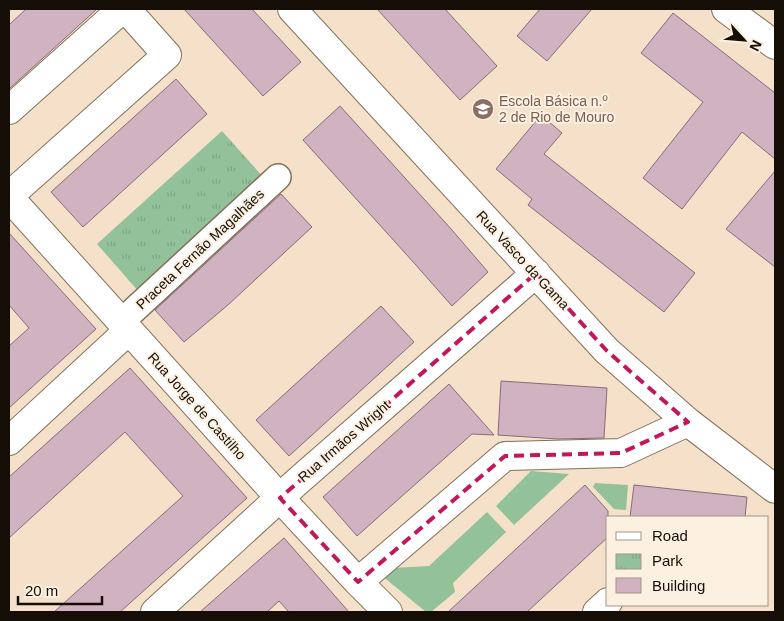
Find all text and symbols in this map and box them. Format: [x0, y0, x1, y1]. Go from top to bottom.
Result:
north arrow [719, 15, 769, 65]
text: N [746, 38, 765, 54]
place label: Escola Básica n.º 2 de Rio de Mouro [499, 93, 614, 125]
school or university icon: Escola Básica n.º 2 de Rio de Mouro [471, 97, 495, 121]
street label: Praceta Fernão Magalhães [133, 186, 267, 312]
street label: Rua Vasco da Gama [473, 207, 573, 313]
street label: Rua Jorge de Castilho [145, 349, 249, 463]
street label: Rua Irmãos Wright [295, 397, 393, 485]
legend [606, 516, 769, 606]
text: Road [652, 527, 688, 544]
text: Park [652, 552, 683, 569]
scale bar [18, 574, 101, 606]
text: Building [652, 577, 705, 594]
text: 20 m [25, 582, 58, 599]

